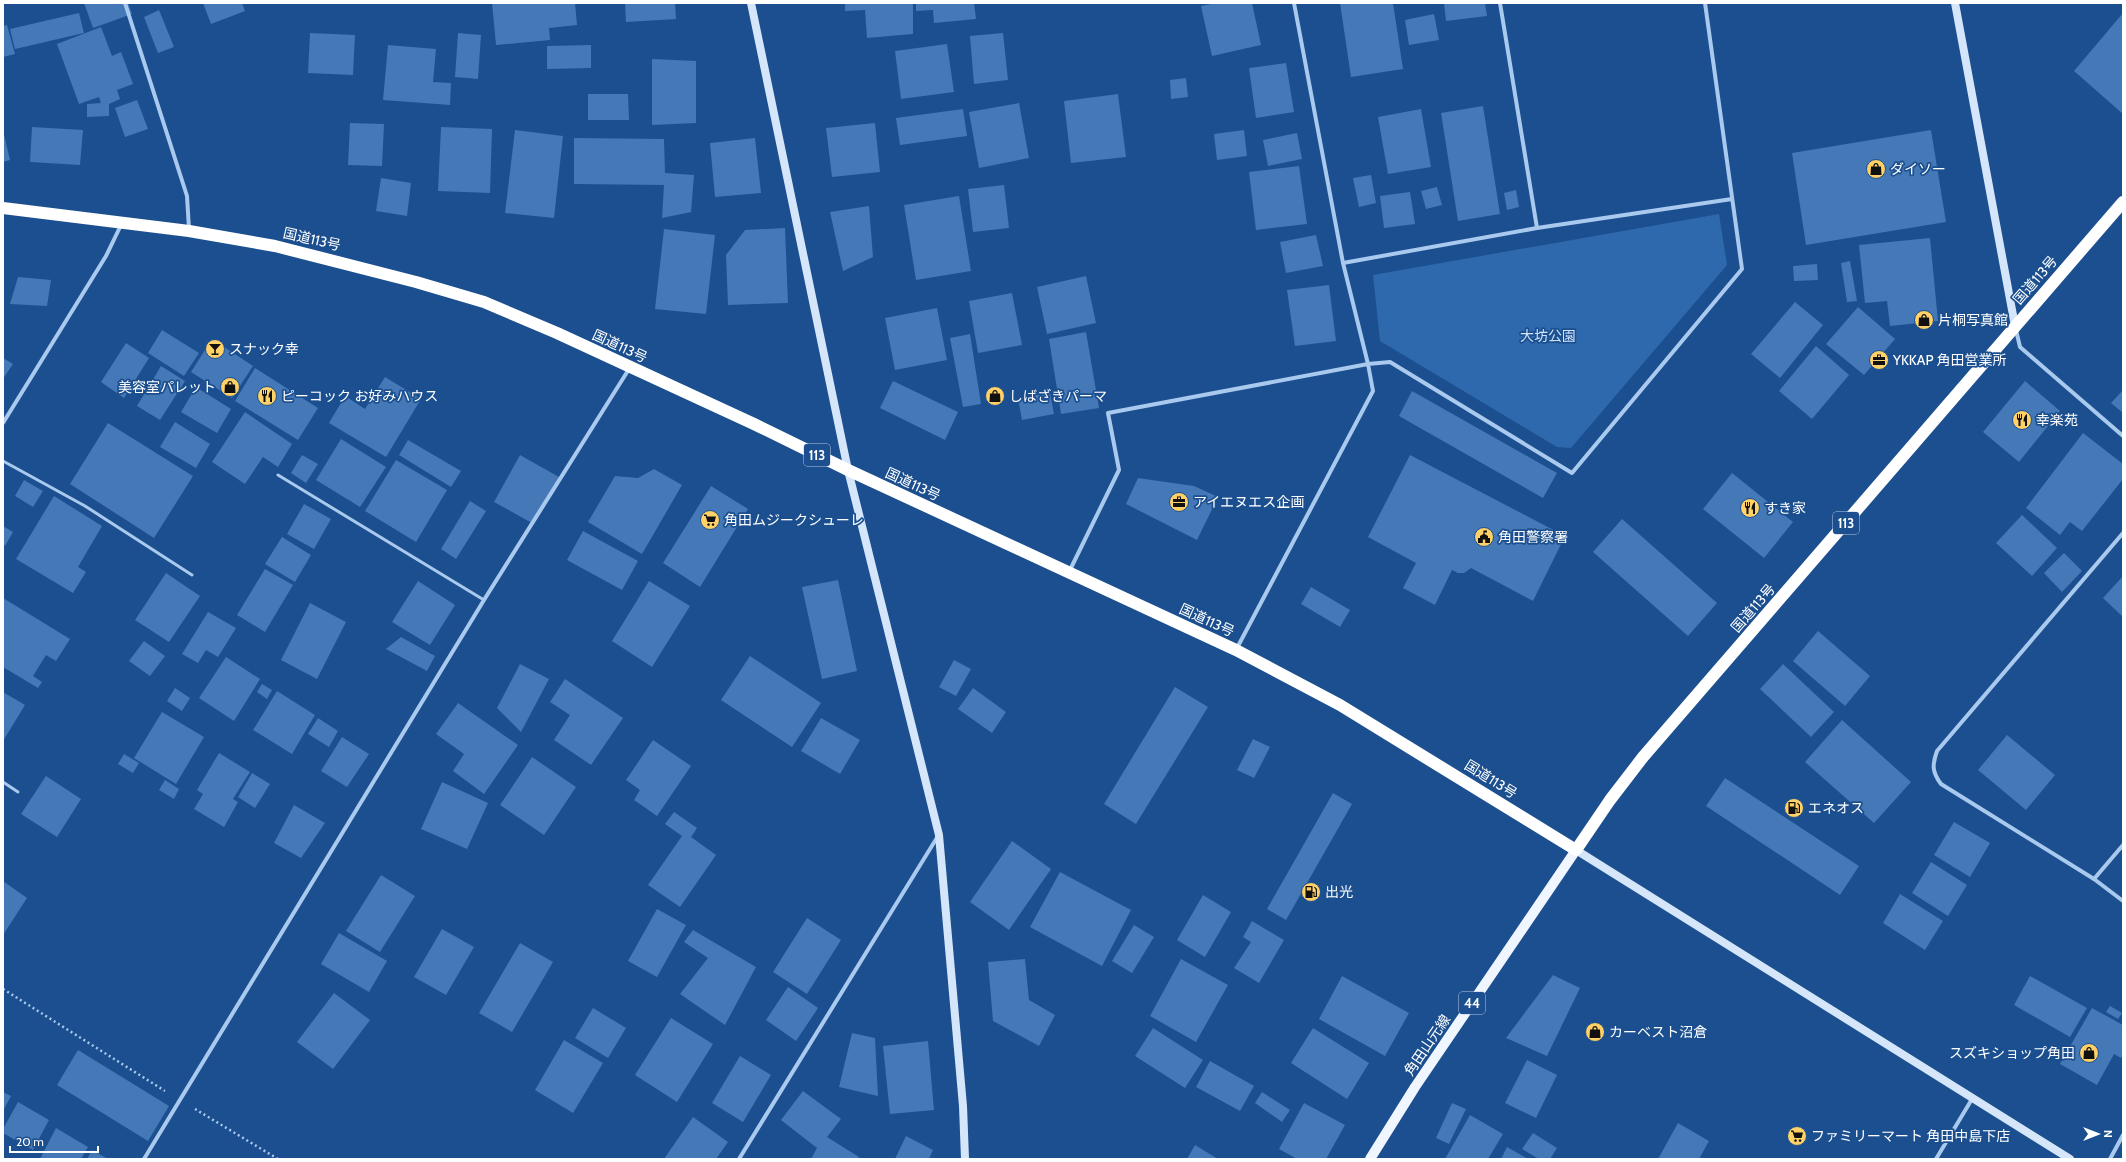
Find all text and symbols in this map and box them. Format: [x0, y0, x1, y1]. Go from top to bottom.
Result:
shop icon: ダイソー [1865, 158, 1887, 180]
place label: ダイソー [1890, 160, 1946, 178]
street label: 国道113号 [281, 224, 343, 254]
street label: 国道113号 [2009, 252, 2061, 308]
shop icon: 片桐写真館 [1913, 309, 1935, 331]
place label: 片桐写真館 [1938, 311, 2008, 329]
street label: 国道113号 [590, 325, 650, 367]
park label: 大坊公園 [1520, 327, 1576, 345]
bar icon: スナック幸 [204, 338, 226, 360]
place label: スナック幸 [229, 340, 299, 358]
office icon: YKKAP 角田営業所 [1868, 349, 1890, 371]
place label: YKKAP 角田営業所 [1892, 351, 2007, 369]
shop icon: 美容室パレット [219, 376, 241, 398]
place label: 美容室パレット [118, 378, 216, 396]
restaurant icon: ピーコック お好みハウス [256, 385, 278, 407]
shop icon: しばざきパーマ [984, 385, 1006, 407]
place label: ピーコック お好みハウス [281, 387, 438, 405]
place label: しばざきパーマ [1009, 387, 1107, 405]
restaurant icon: 幸楽苑 [2011, 409, 2033, 431]
place label: 幸楽苑 [2036, 411, 2078, 429]
road number: 113 [804, 444, 830, 466]
street label: 国道113号 [883, 463, 943, 505]
office icon: アイエヌエス企画 [1168, 491, 1190, 513]
place label: アイエヌエス企画 [1193, 493, 1304, 511]
restaurant icon: すき家 [1739, 497, 1761, 519]
place label: すき家 [1764, 499, 1806, 517]
supermarket icon: 角田ムジークシューレ [699, 509, 721, 531]
place label: 角田ムジークシューレ [724, 511, 864, 529]
road number: 113 [1833, 512, 1859, 534]
public building icon: 角田警察署 [1473, 526, 1495, 548]
place label: 角田警察署 [1498, 528, 1568, 546]
street label: 国道113号 [1727, 580, 1779, 636]
street label: 国道113号 [1177, 599, 1237, 641]
street label: 国道113号 [1461, 756, 1521, 802]
fuel station icon: エネオス [1783, 797, 1805, 819]
place label: エネオス [1808, 799, 1864, 817]
fuel station icon: 出光 [1300, 881, 1322, 903]
place label: 出光 [1325, 883, 1353, 901]
road number: 44 [1459, 992, 1485, 1014]
street label: 角田山元線 [1400, 1011, 1454, 1079]
shop icon: カーベスト沼倉 [1584, 1021, 1606, 1043]
place label: カーベスト沼倉 [1609, 1023, 1707, 1041]
shop icon: スズキショップ角田 [2078, 1042, 2100, 1064]
place label: スズキショップ角田 [1949, 1044, 2075, 1062]
north arrow [2078, 1114, 2118, 1154]
supermarket icon: ファミリーマート 角田中島下店 [1786, 1125, 1808, 1147]
place label: ファミリーマート 角田中島下店 [1811, 1127, 2010, 1145]
scale bar [10, 1128, 98, 1154]
text: N [2101, 1130, 2115, 1138]
text: 20 m [16, 1134, 44, 1149]

